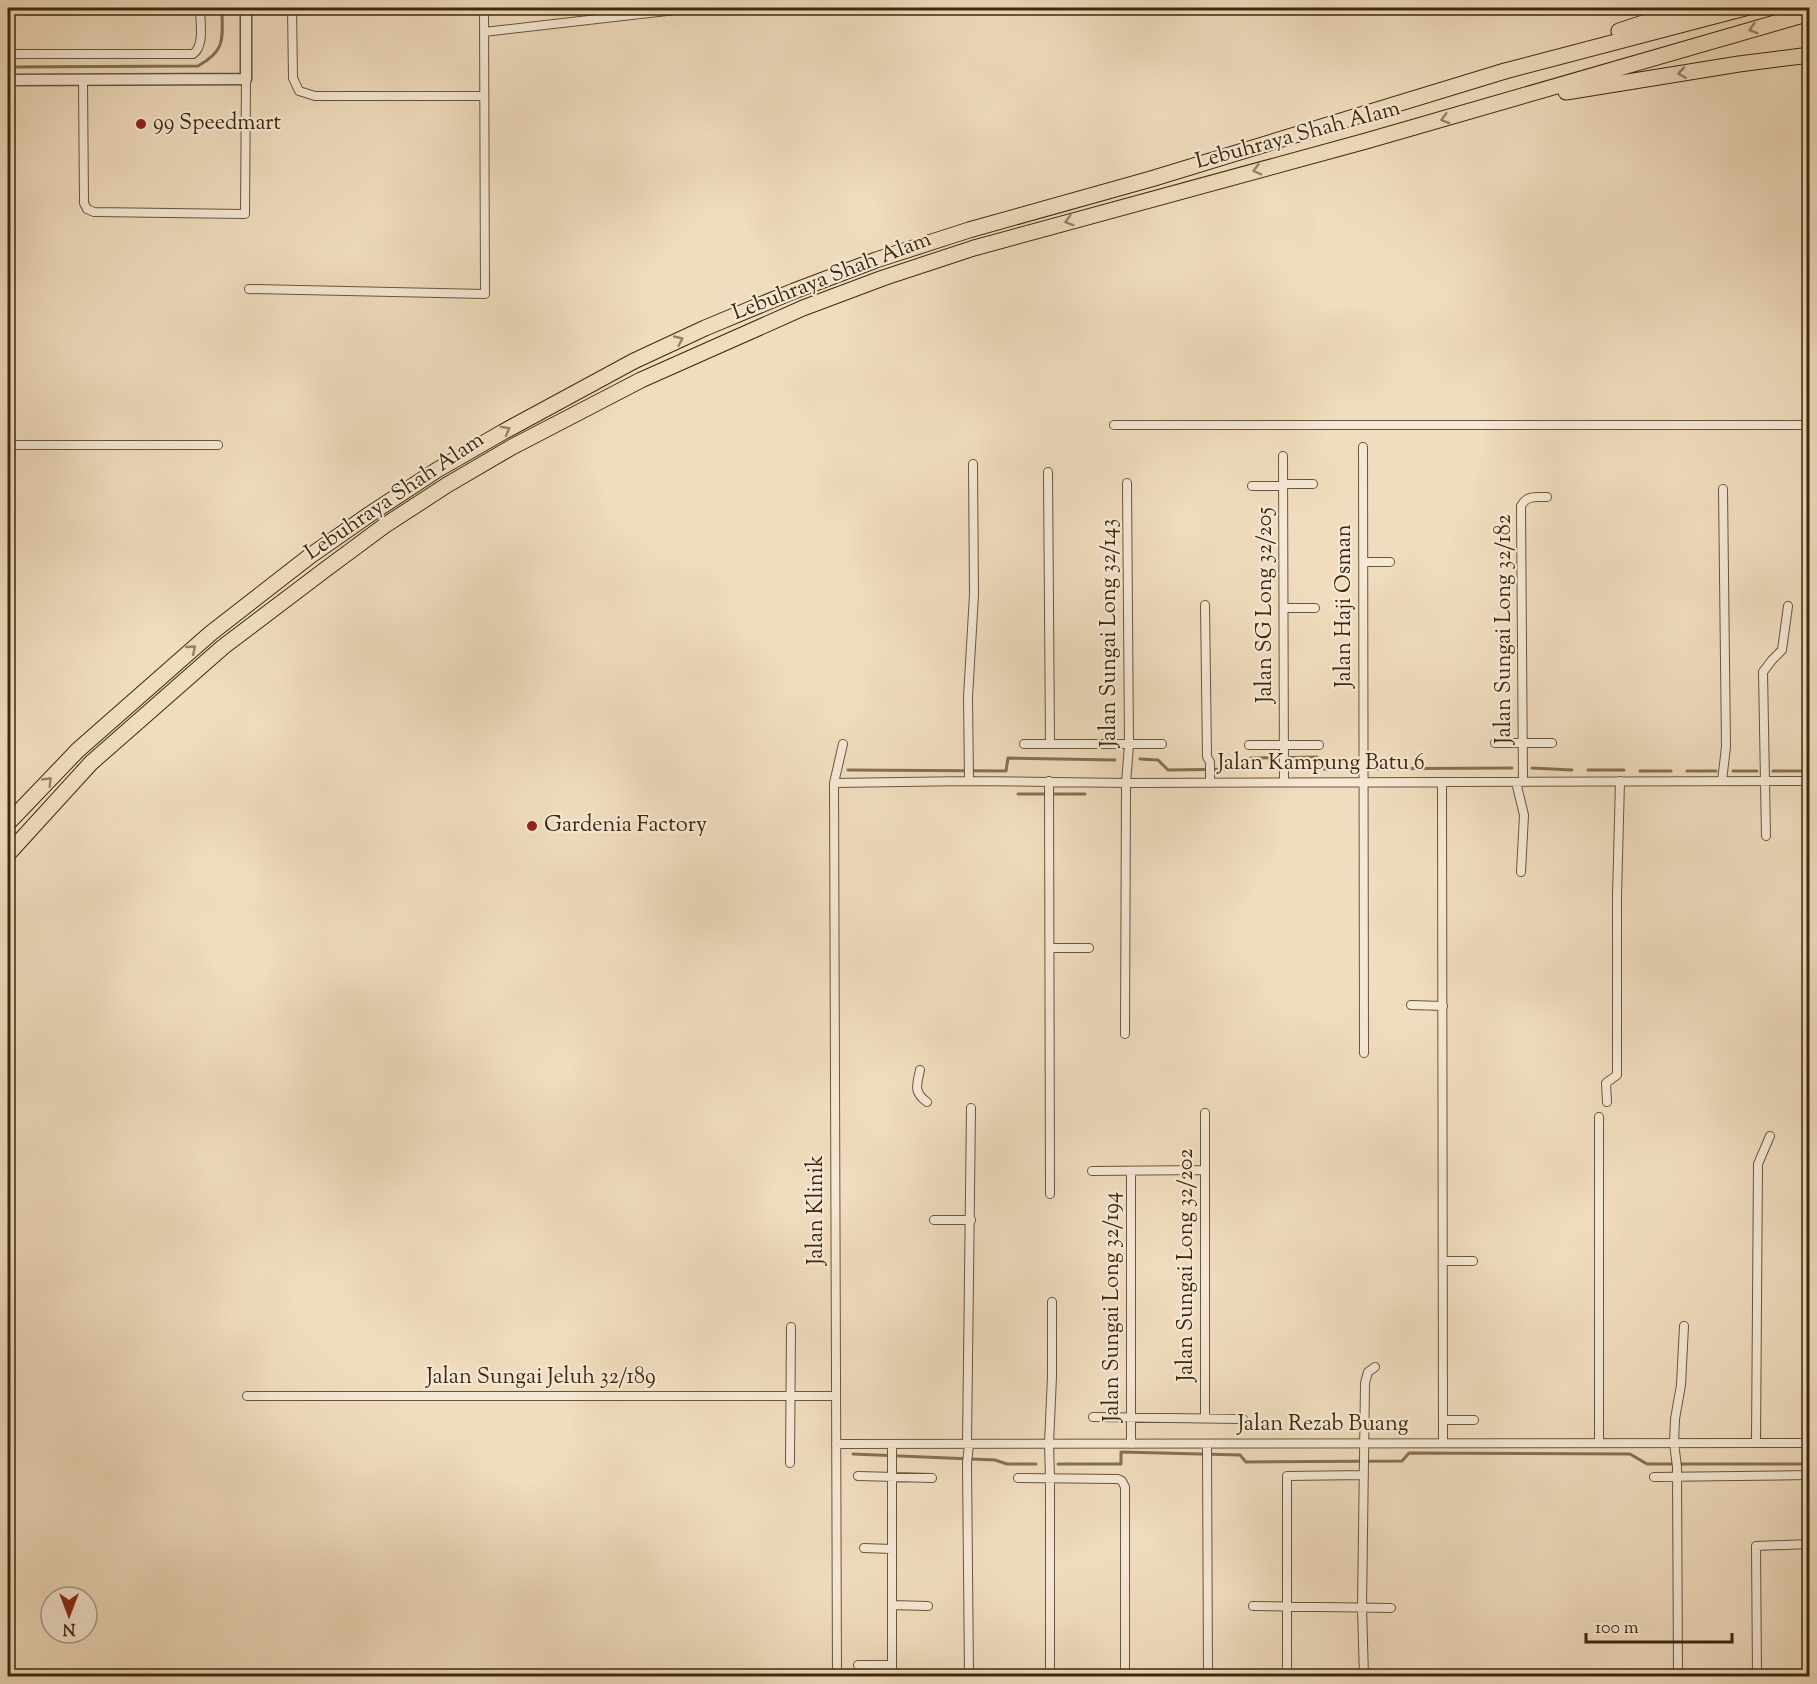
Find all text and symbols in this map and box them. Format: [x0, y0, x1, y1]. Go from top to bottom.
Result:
one-way arrow [1748, 22, 1759, 34]
one-way arrow [1677, 66, 1687, 79]
street label: Lebuhraya Shah Alam [1192, 93, 1404, 179]
place label: 99 Speedmart [153, 108, 282, 140]
one-way arrow [1440, 111, 1450, 124]
marker: 99 Speedmart [134, 117, 148, 131]
one-way arrow [1252, 163, 1262, 176]
one-way arrow [1064, 214, 1075, 226]
street label: Lebuhraya Shah Alam [728, 224, 936, 330]
one-way arrow [673, 335, 684, 347]
street label: Lebuhraya Shah Alam [299, 425, 491, 569]
one-way arrow [500, 426, 511, 437]
street label: Jalan SG Long 32/205 [1250, 507, 1282, 704]
street label: Jalan Sungai Long 32/182 [1489, 514, 1521, 745]
street label: Jalan Sungai Long 32/143 [1094, 519, 1126, 748]
street label: Jalan Haji Osman [1329, 524, 1361, 689]
one-way arrow [185, 645, 196, 656]
street label: Jalan Kampung Batu 6 [1216, 748, 1425, 780]
one-way arrow [41, 777, 52, 787]
place label: Gardenia Factory [544, 810, 707, 842]
marker: Gardenia Factory [525, 819, 539, 833]
street label: Jalan Sungai Long 32/202 [1171, 1149, 1203, 1382]
street label: Jalan Klinik [801, 1155, 833, 1266]
street label: Jalan Sungai Long 32/194 [1097, 1192, 1129, 1423]
street label: Jalan Sungai Jeluh 32/189 [425, 1362, 656, 1394]
street label: Jalan Rezab Buang [1236, 1409, 1409, 1441]
north arrow [39, 1585, 99, 1645]
scale bar [1586, 1606, 1732, 1644]
text: N [62, 1616, 75, 1639]
text: 100 m [1595, 1616, 1639, 1642]

